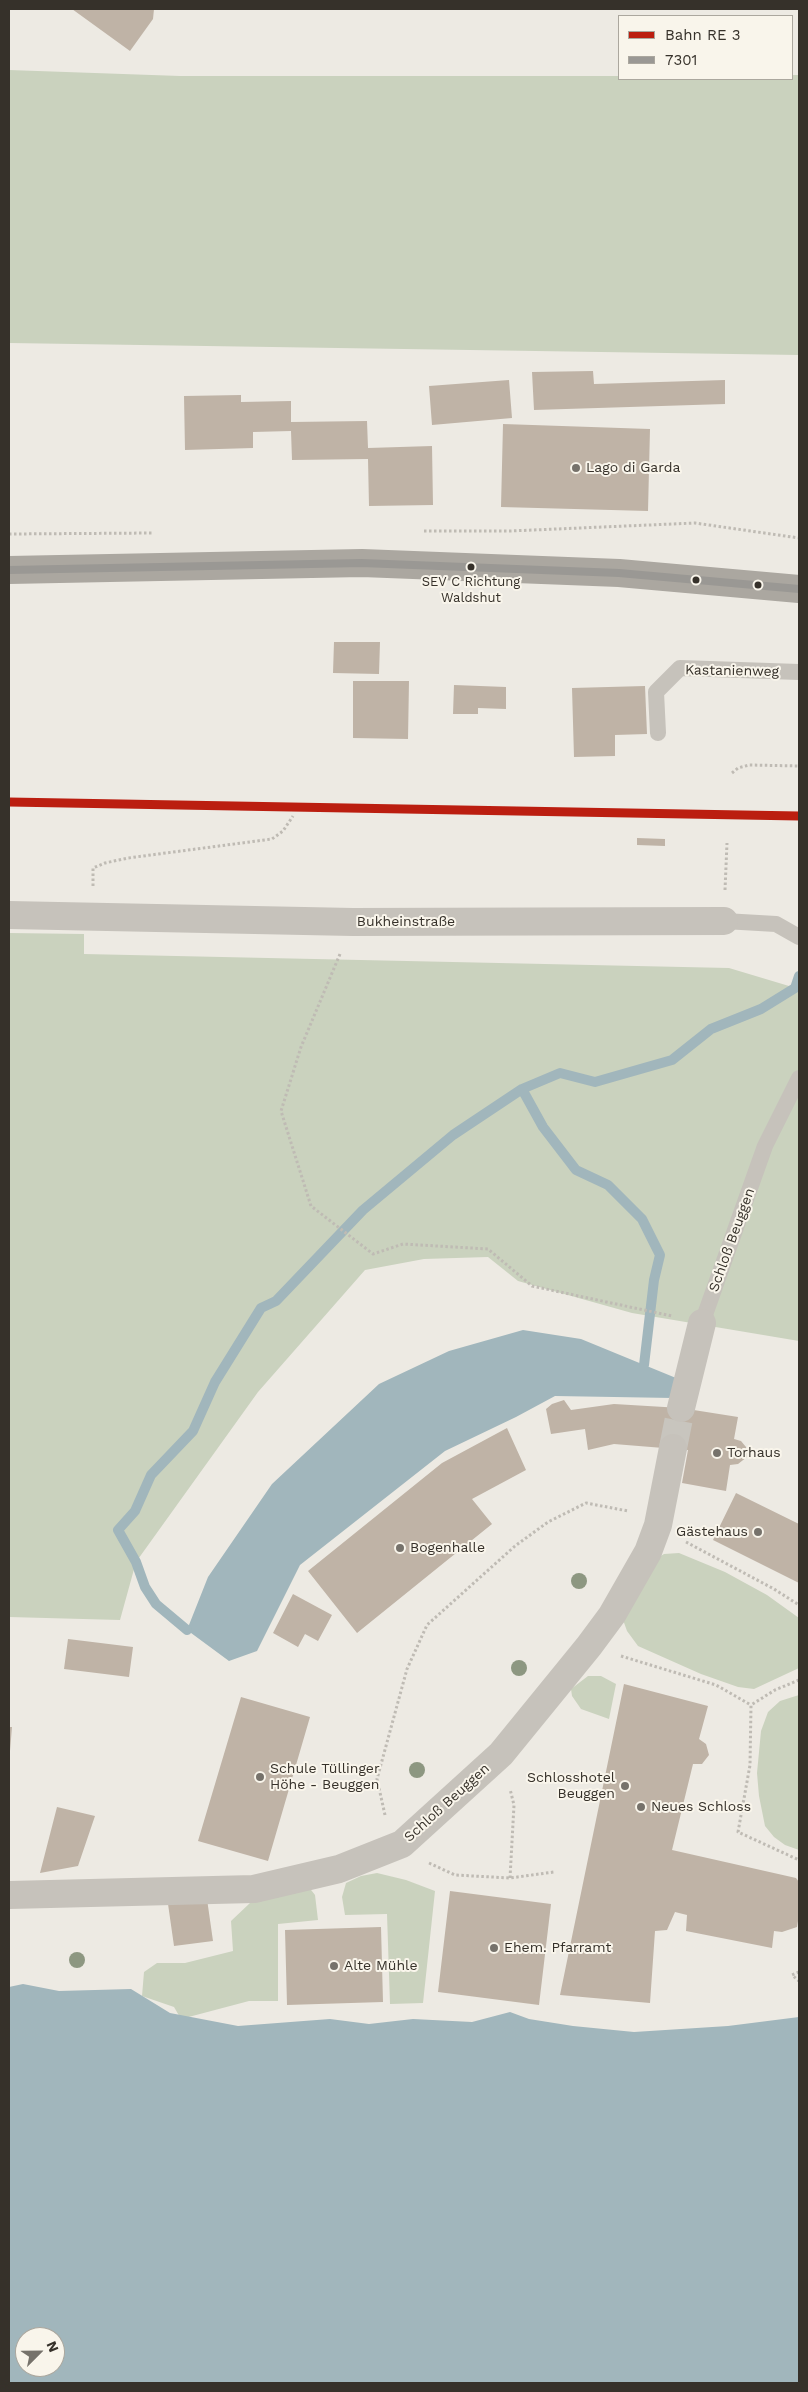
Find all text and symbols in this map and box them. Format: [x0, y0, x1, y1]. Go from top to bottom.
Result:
legend [618, 15, 793, 80]
text: Bahn RE 3 [665, 26, 740, 44]
text: 7301 [665, 51, 697, 69]
place label: Lago di Garda [586, 460, 680, 476]
marker: Lago di Garda [570, 462, 582, 474]
marker: SEV C Richtung Waldshut [466, 562, 476, 572]
place label: SEV C Richtung Waldshut [422, 574, 520, 605]
unlabelled marker [691, 575, 701, 585]
unlabelled marker [753, 580, 763, 590]
street label: Kastanienweg [685, 662, 779, 680]
street label: Bukheinstraße [357, 914, 455, 930]
street label: Schloß Beuggen [705, 1186, 759, 1294]
place label: Torhaus [727, 1445, 781, 1461]
marker: Torhaus [711, 1447, 723, 1459]
place label: Gästehaus [676, 1524, 748, 1540]
marker: Gästehaus [752, 1526, 764, 1538]
place label: Bogenhalle [410, 1540, 485, 1556]
marker: Bogenhalle [394, 1542, 406, 1554]
street label: Schloß Beuggen [401, 1760, 493, 1846]
place label: Schule Tüllinger Höhe - Beuggen [270, 1761, 380, 1794]
place label: Schlosshotel Beuggen [527, 1770, 615, 1802]
marker: Schule Tüllinger Höhe - Beuggen [254, 1771, 266, 1783]
marker: Schlosshotel Beuggen [619, 1780, 631, 1792]
place label: Neues Schloss [651, 1799, 751, 1815]
marker: Neues Schloss [635, 1801, 647, 1813]
place label: Ehem. Pfarramt [504, 1940, 611, 1956]
marker: Ehem. Pfarramt [488, 1942, 500, 1954]
place label: Alte Mühle [344, 1958, 417, 1974]
marker: Alte Mühle [328, 1960, 340, 1972]
north arrow [15, 2327, 65, 2377]
text: N [43, 2339, 62, 2354]

